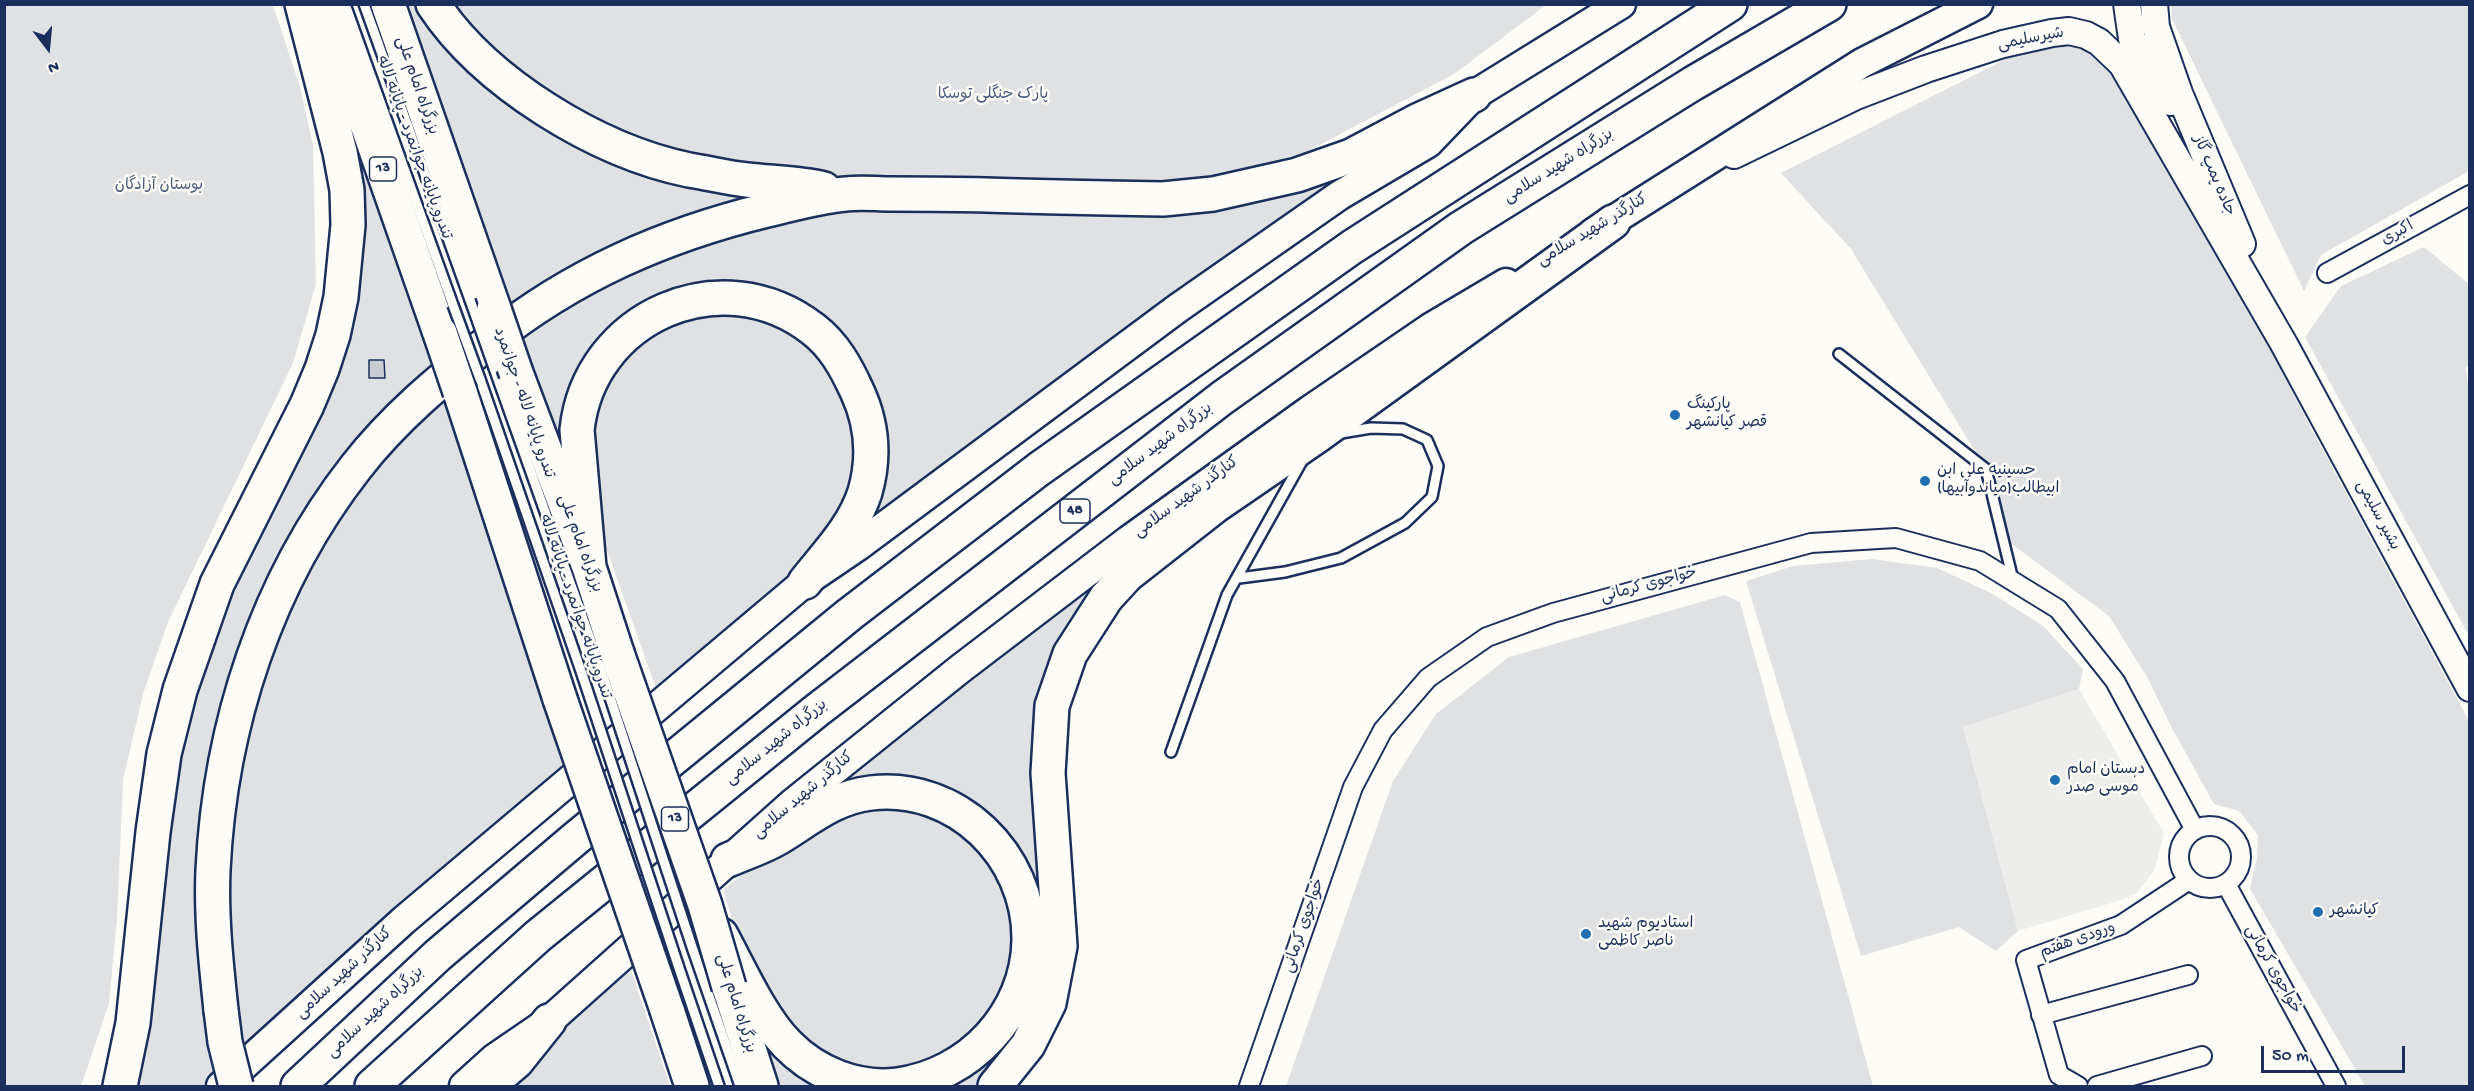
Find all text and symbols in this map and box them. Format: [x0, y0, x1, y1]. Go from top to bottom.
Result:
north arrow [18, 18, 78, 78]
street label: شیرسلیمی [1996, 24, 2066, 56]
street label: بزرگراه امام علی [390, 34, 442, 138]
street label: تندرو پایانه جوانمرد - پایانه لاله [371, 54, 455, 242]
text: N [45, 55, 61, 76]
park label: پارک جنگلی توسکا [938, 86, 1048, 106]
street label: بزرگراه شهید سلامی [1501, 126, 1617, 208]
street label: جاده پمپ گاز [2187, 133, 2239, 219]
road number: 13 [370, 157, 397, 181]
park label: بوستان آزادگان [115, 177, 203, 197]
street label: کنارگذر شهید سلامی [1534, 190, 1652, 272]
street label: اکبری [2378, 217, 2418, 251]
street label: تندرو پایانه لاله - جوانمرد [488, 325, 558, 481]
place label: پارکینگ قصر کیانشهر [1687, 396, 1767, 434]
street label: بزرگراه شهید سلامی [1105, 399, 1217, 491]
marker: پارکینگ قصر کیانشهر [1668, 408, 1682, 422]
street label: کنارگذر شهید سلامی [1131, 453, 1243, 543]
place label: حسینیه علی ابن ابیطالب(میاندوآبیها) [1937, 462, 2059, 500]
marker: حسینیه علی ابن ابیطالب(میاندوآبیها) [1918, 474, 1932, 488]
street label: بشیر سلیمی [2351, 478, 2403, 554]
street label: بزرگراه امام علی [552, 492, 606, 596]
road number: 48 [1060, 499, 1090, 523]
street label: تندرو پایانه جوانمرد - پایانه لاله [533, 512, 615, 702]
street label: خواجوی کرمانی [1599, 564, 1699, 608]
street label: بزرگراه شهید سلامی [722, 696, 832, 790]
street label: کنارگذر شهید سلامی [750, 748, 858, 844]
place label: دبستان امام موسی صدر [2067, 761, 2145, 799]
marker: دبستان امام موسی صدر [2048, 773, 2062, 787]
road number: 13 [662, 807, 688, 831]
street label: خواجوی کرمانی [1280, 876, 1330, 976]
place label: کیانشهر [2330, 902, 2379, 922]
marker: کیانشهر [2311, 905, 2325, 919]
place label: استادیوم شهید ناصر کاظمی [1598, 915, 1694, 953]
street label: ورودی هفتم [2038, 918, 2118, 964]
street label: خواجوی کرمانی [2240, 922, 2304, 1018]
street label: کنارگذر شهید سلامی [293, 924, 397, 1024]
marker: استادیوم شهید ناصر کاظمی [1579, 927, 1593, 941]
street label: بزرگراه امام علی [711, 952, 759, 1056]
street label: بزرگراه شهید سلامی [323, 963, 429, 1063]
scale bar [2264, 1034, 2408, 1072]
text: 50 m [2272, 1046, 2309, 1067]

